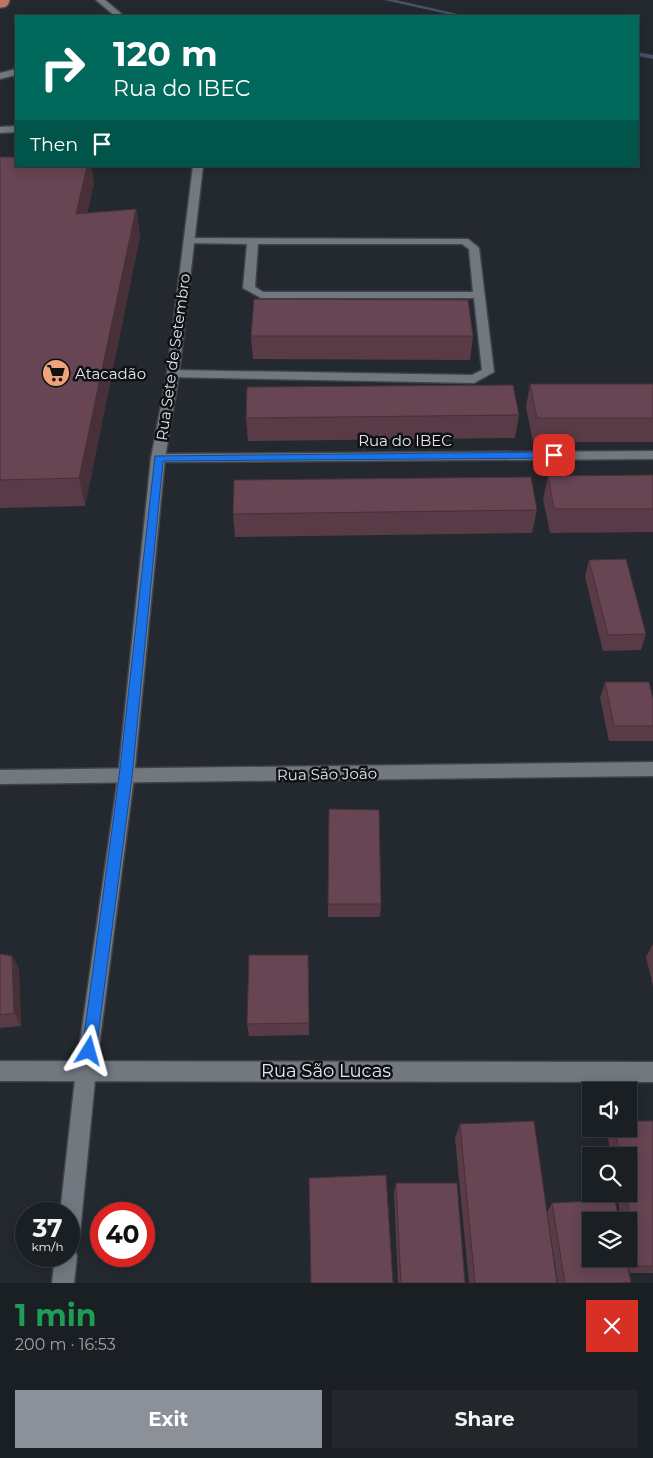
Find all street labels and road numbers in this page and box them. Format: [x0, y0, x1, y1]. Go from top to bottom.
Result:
street label: Rua Sete de Setembro [152, 272, 194, 442]
street label: Rua do IBEC [358, 431, 452, 450]
street label: Rua São João [277, 764, 377, 784]
street label: Rua São Lucas [261, 1060, 391, 1082]

